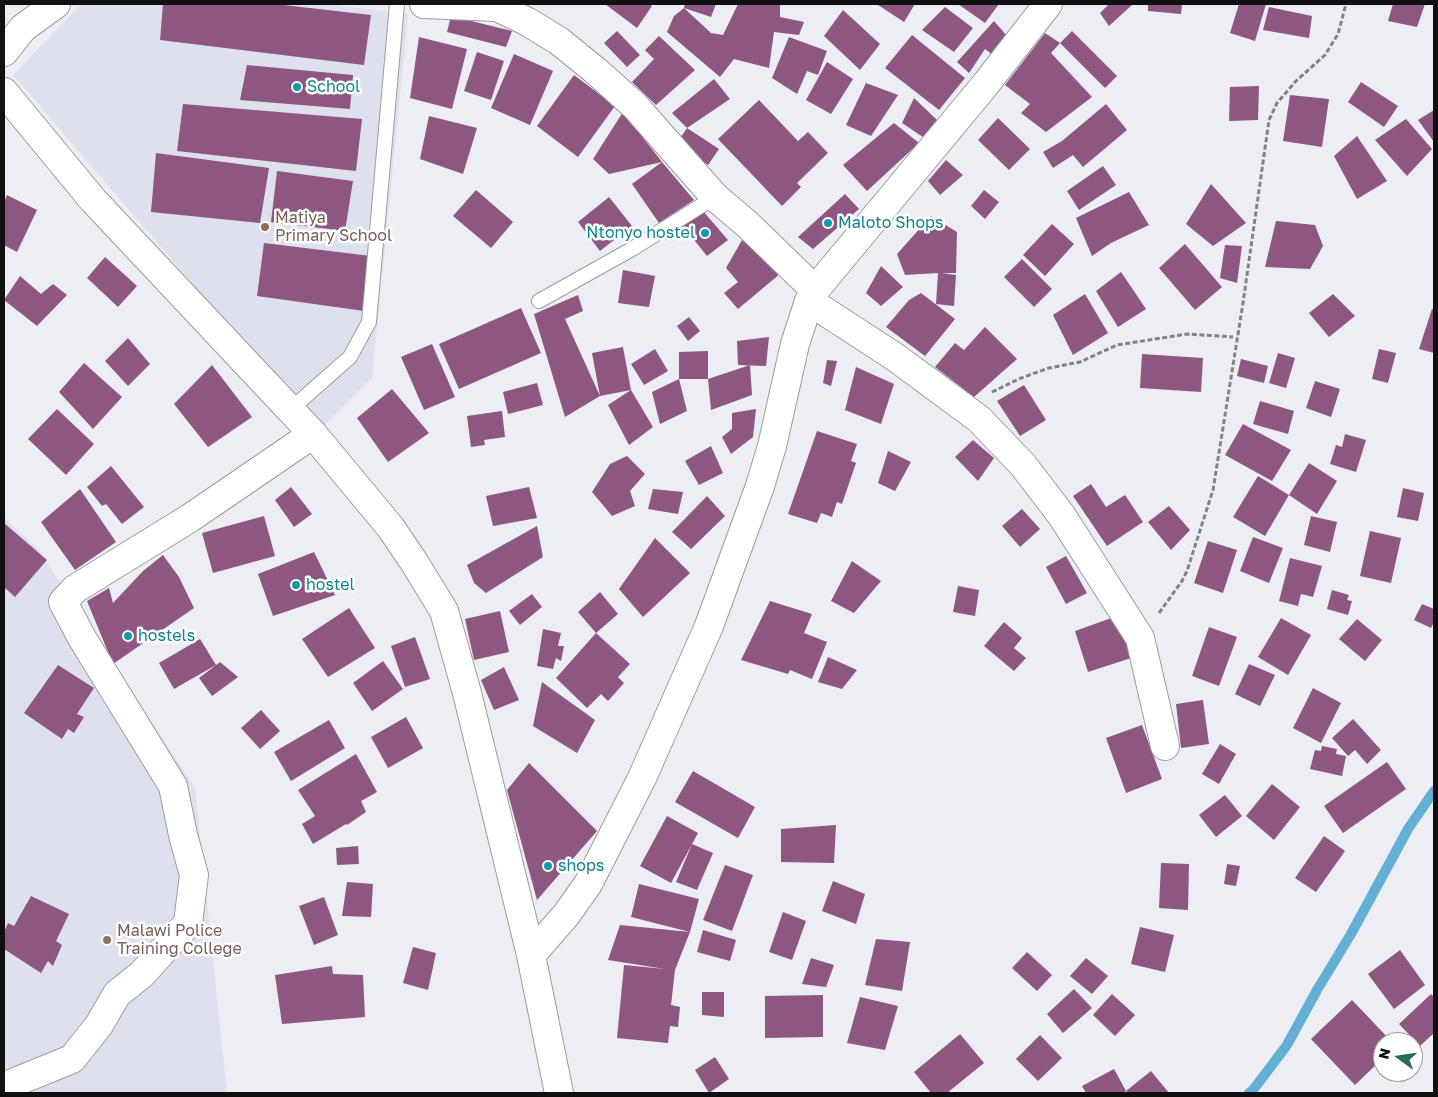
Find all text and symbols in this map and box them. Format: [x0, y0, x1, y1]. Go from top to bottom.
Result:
place label: School [307, 77, 360, 97]
marker: School [291, 81, 303, 93]
place label: Matiya Primary School [275, 208, 392, 246]
place label: Maloto Shops [838, 213, 943, 233]
marker: Maloto Shops [822, 217, 834, 229]
marker: Matiya Primary School [259, 221, 271, 233]
place label: Ntonyo hostel [586, 223, 695, 243]
marker: Ntonyo hostel [699, 227, 711, 239]
place label: hostel [306, 575, 355, 595]
marker: hostel [290, 579, 302, 591]
place label: hostels [138, 626, 195, 646]
marker: hostels [122, 630, 134, 642]
place label: shops [558, 856, 604, 876]
marker: shops [542, 860, 554, 872]
place label: Malawi Police Training College [117, 921, 242, 959]
marker: Malawi Police Training College [101, 934, 113, 946]
north arrow [1373, 1032, 1423, 1082]
text: N [1374, 1046, 1393, 1061]

